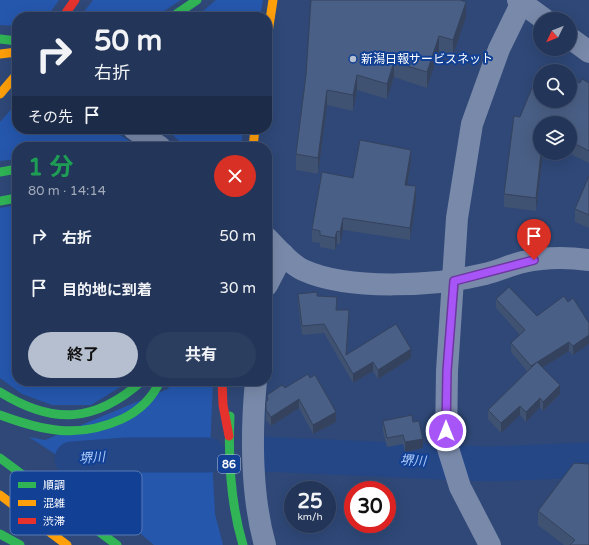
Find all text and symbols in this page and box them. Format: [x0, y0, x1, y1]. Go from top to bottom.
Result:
north arrow [533, 12, 577, 56]
map controls [533, 12, 577, 160]
text: 50 m [94, 24, 162, 58]
icon: right [28, 28, 80, 80]
place label: 新潟日報サービスネット [361, 52, 493, 66]
marker: 新潟日報サービスネット [348, 54, 358, 64]
text: 右折 [94, 62, 130, 84]
button: search [533, 64, 577, 108]
icon: arrive [81, 104, 103, 126]
text: その先 [28, 108, 73, 126]
button: layers [533, 116, 577, 160]
text: 1 分 [28, 153, 73, 182]
button: close [214, 155, 256, 197]
text: 80 m · 14:14 [28, 183, 106, 199]
pin [517, 219, 551, 260]
icon: right [28, 225, 50, 247]
icon: arrive [523, 225, 545, 247]
text: 50 m [219, 227, 256, 245]
text: 右折 [62, 229, 92, 247]
icon: arrive [28, 277, 50, 299]
text: 30 m [219, 279, 256, 297]
text: 目的地に到着 [62, 281, 152, 299]
button: 終了 [28, 332, 138, 378]
button: 共有 [146, 332, 256, 378]
position arrow [425, 410, 467, 452]
water label: 堺川 [78, 449, 108, 467]
water label: 堺川 [400, 452, 428, 470]
road number: 86 [218, 455, 240, 473]
legend [10, 471, 142, 535]
text: 順調 [43, 479, 65, 492]
speed limit sign: 30 [344, 481, 396, 533]
text: 25 [297, 490, 323, 514]
text: 混雑 [43, 497, 65, 510]
text: km/h [297, 511, 323, 523]
text: 渋滞 [43, 515, 65, 528]

